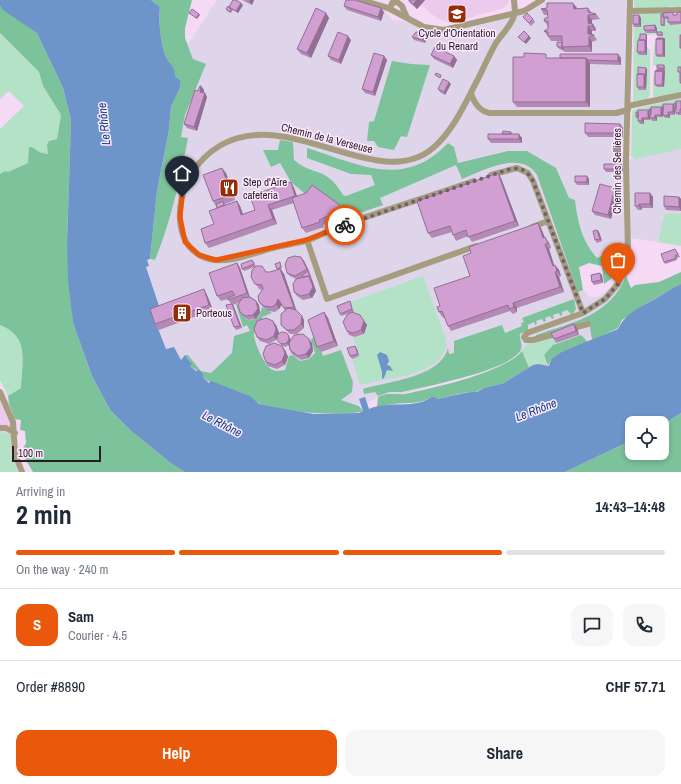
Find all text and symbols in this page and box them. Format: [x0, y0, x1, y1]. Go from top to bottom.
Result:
school or university icon: Cycle d'Orientation du Renard [446, 3, 468, 25]
place label: Cycle d'Orientation du Renard [419, 26, 495, 53]
water label: Le Rhône [94, 101, 114, 146]
street label: Chemin de la Verseuse [280, 120, 374, 156]
street label: Chemin des Sellières [610, 127, 624, 214]
pin [165, 156, 199, 197]
icon: home [171, 162, 193, 184]
place label: Step d'Aïre cafeteria [243, 175, 287, 202]
restaurant icon: Step d'Aïre cafeteria [218, 177, 240, 199]
courier [325, 205, 365, 245]
icon: bike [334, 214, 356, 236]
pin [601, 243, 635, 284]
icon: bag [607, 249, 629, 271]
building icon: Porteous [171, 302, 193, 324]
place label: Porteous [196, 306, 233, 320]
water label: Le Rhône [513, 395, 559, 425]
water label: Le Rhône [199, 407, 245, 441]
map controls [625, 416, 669, 460]
button: locate [625, 416, 669, 460]
scale bar [12, 444, 101, 463]
text: 100 m [18, 446, 43, 460]
text: Arriving in [16, 483, 65, 500]
text: 14:43–14:48 [595, 496, 665, 517]
text: 2 min [16, 497, 72, 532]
text: On the way · 240 m [16, 561, 108, 578]
button: chat [571, 604, 613, 646]
button: phone [623, 604, 665, 646]
text: Sam [68, 606, 94, 627]
text: S [33, 614, 41, 635]
text: Courier · 4.5 [68, 627, 127, 644]
text: Order #8890 [16, 676, 85, 697]
text: CHF 57.71 [606, 676, 665, 697]
button: Help [16, 730, 337, 776]
button: Share [345, 730, 665, 776]

